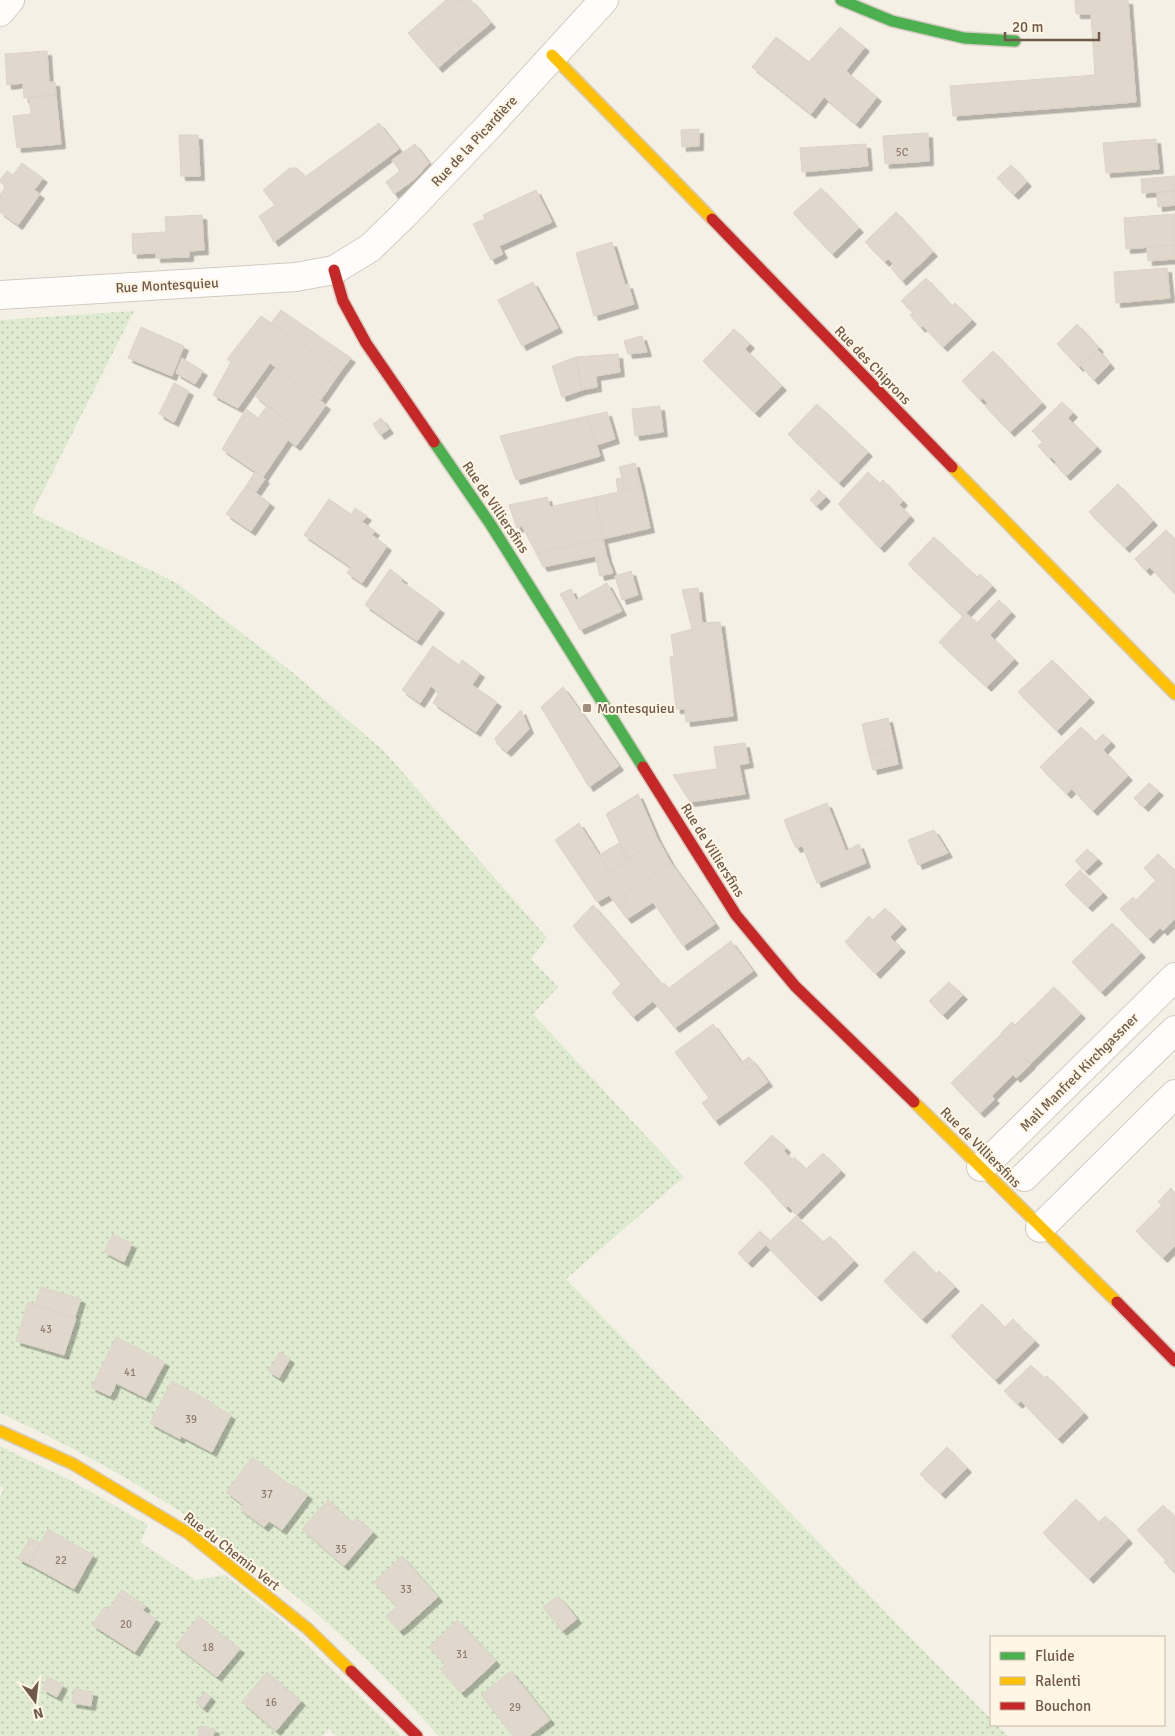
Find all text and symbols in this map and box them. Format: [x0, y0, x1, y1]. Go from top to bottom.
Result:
scale bar [1005, 10, 1099, 42]
text: 20 m [1012, 18, 1043, 36]
street label: Rue de la Picardière [428, 92, 521, 190]
house number: 5C [896, 146, 909, 159]
street label: Rue Montesquieu [115, 274, 219, 297]
street label: Rue des Chiprons [831, 323, 914, 408]
street label: Rue de Villiersfins [459, 458, 533, 556]
place label: Montesquieu [597, 700, 675, 717]
marker: Montesquieu [581, 702, 593, 714]
street label: Rue de Villiersfins [677, 800, 748, 900]
street label: Mail Manfred Kirchgassner [1017, 1009, 1143, 1135]
street label: Rue de Villiersfins [937, 1103, 1025, 1191]
house number: 43 [40, 1323, 52, 1336]
house number: 41 [124, 1366, 136, 1379]
house number: 39 [185, 1413, 197, 1426]
house number: 37 [261, 1488, 273, 1501]
street label: Rue du Chemin Vert [180, 1509, 283, 1594]
house number: 35 [335, 1543, 347, 1556]
house number: 22 [55, 1554, 67, 1567]
house number: 33 [400, 1583, 412, 1596]
house number: 20 [120, 1618, 132, 1631]
legend [990, 1636, 1165, 1726]
house number: 18 [202, 1641, 214, 1654]
text: Fluide [1035, 1647, 1075, 1665]
house number: 31 [456, 1648, 468, 1661]
text: Ralenti [1035, 1672, 1081, 1690]
north arrow [10, 1676, 60, 1726]
house number: 16 [265, 1696, 277, 1709]
text: Bouchon [1035, 1697, 1091, 1715]
house number: 29 [509, 1701, 521, 1714]
text: N [31, 1704, 45, 1723]

